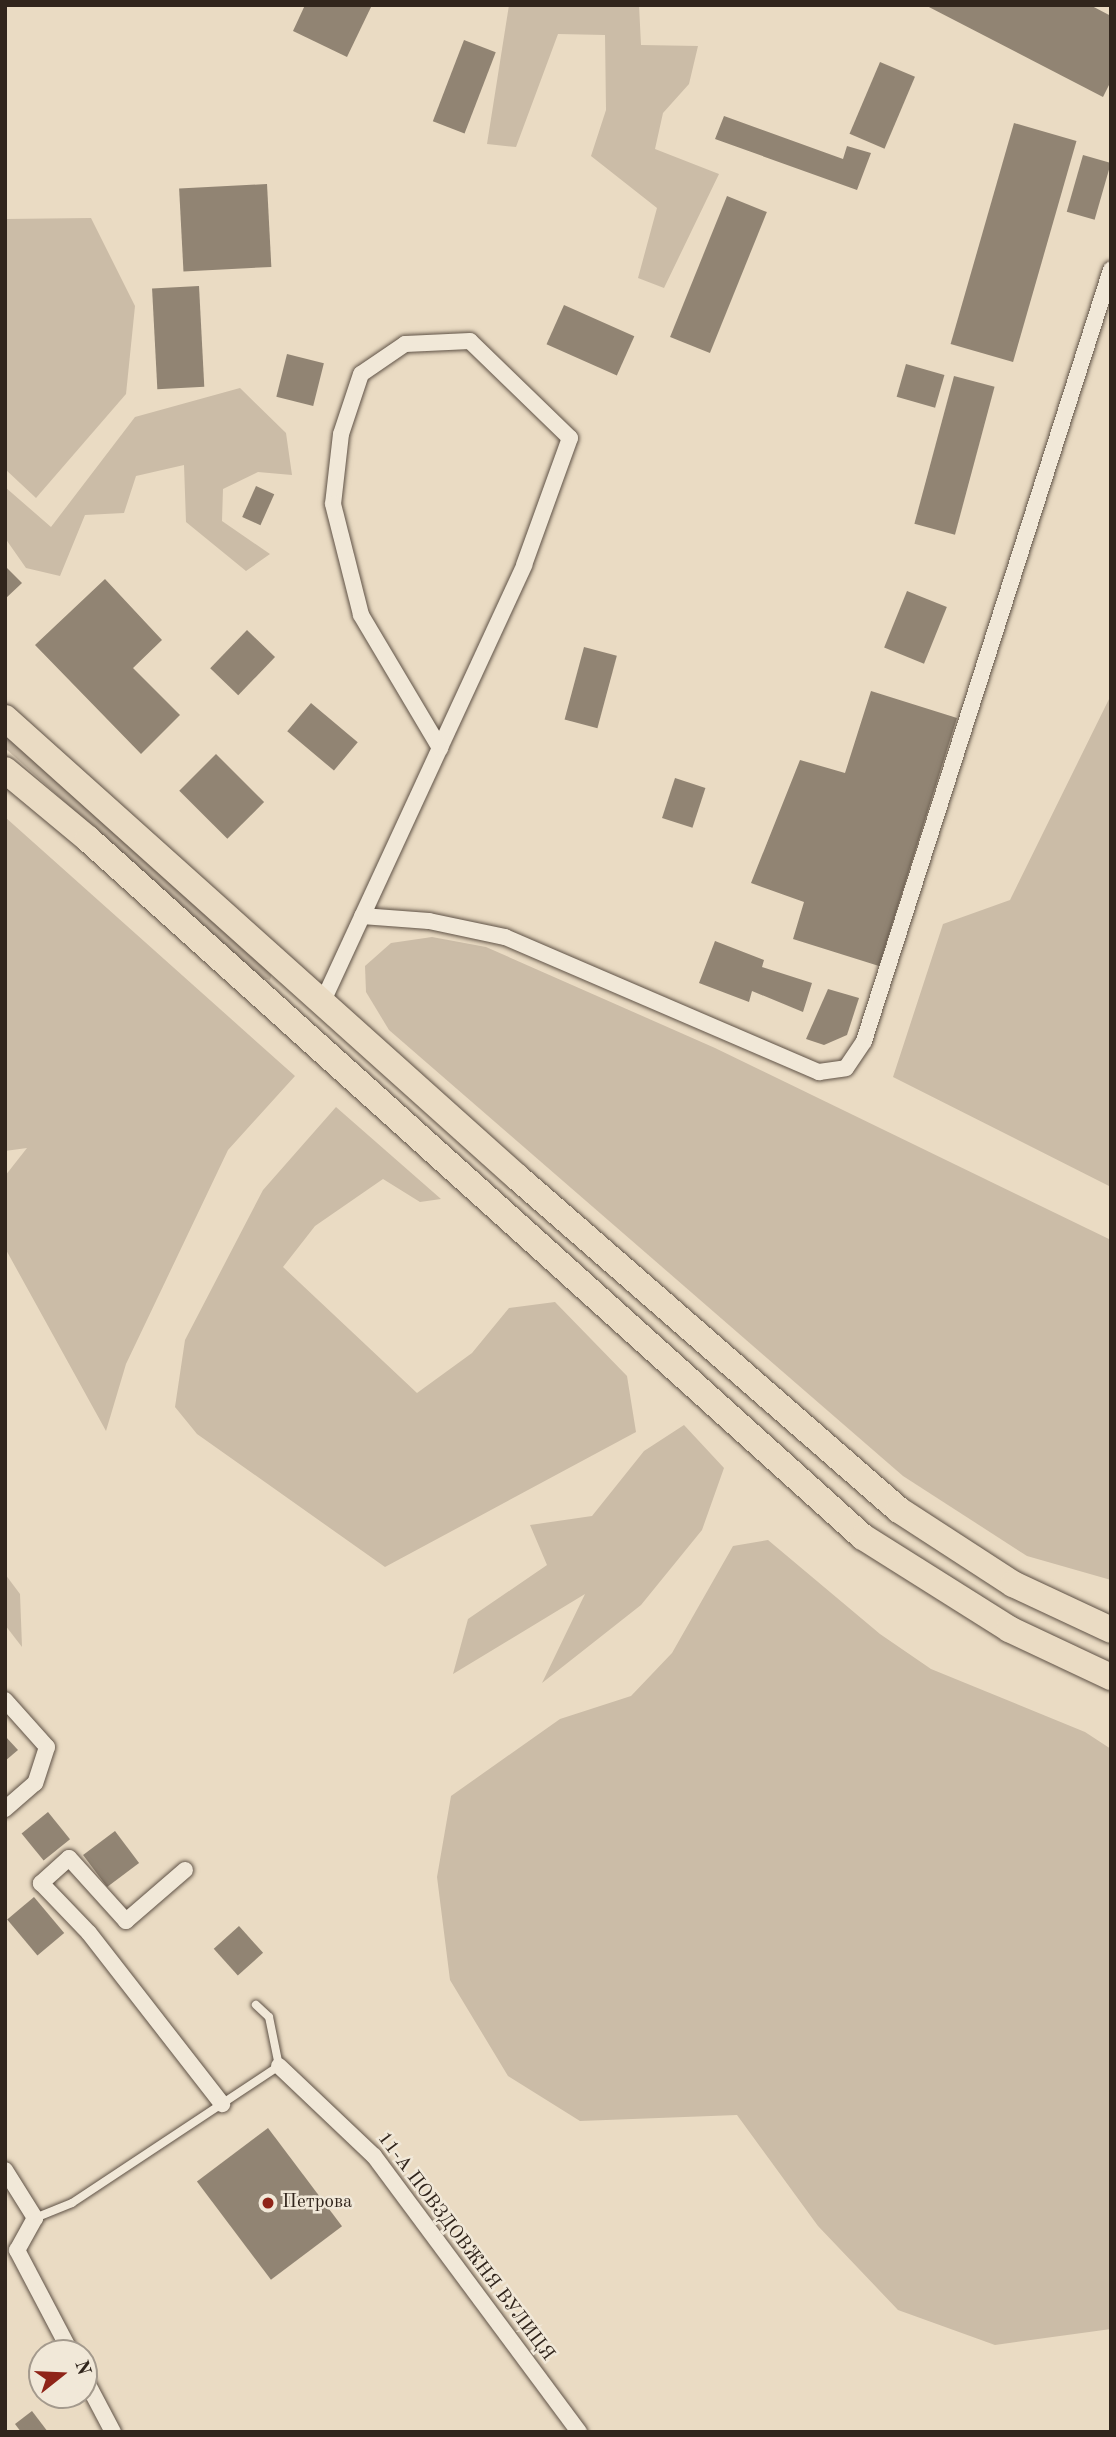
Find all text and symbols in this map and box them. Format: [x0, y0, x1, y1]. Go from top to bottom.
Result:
street label: 11-А ПОВЗДОВЖНЯ ВУЛИЦЯ [372, 2128, 558, 2366]
place label: Петрова [282, 2192, 352, 2214]
marker: Петрова [260, 2195, 276, 2211]
north arrow [28, 2339, 98, 2409]
text: N [70, 2358, 93, 2378]

